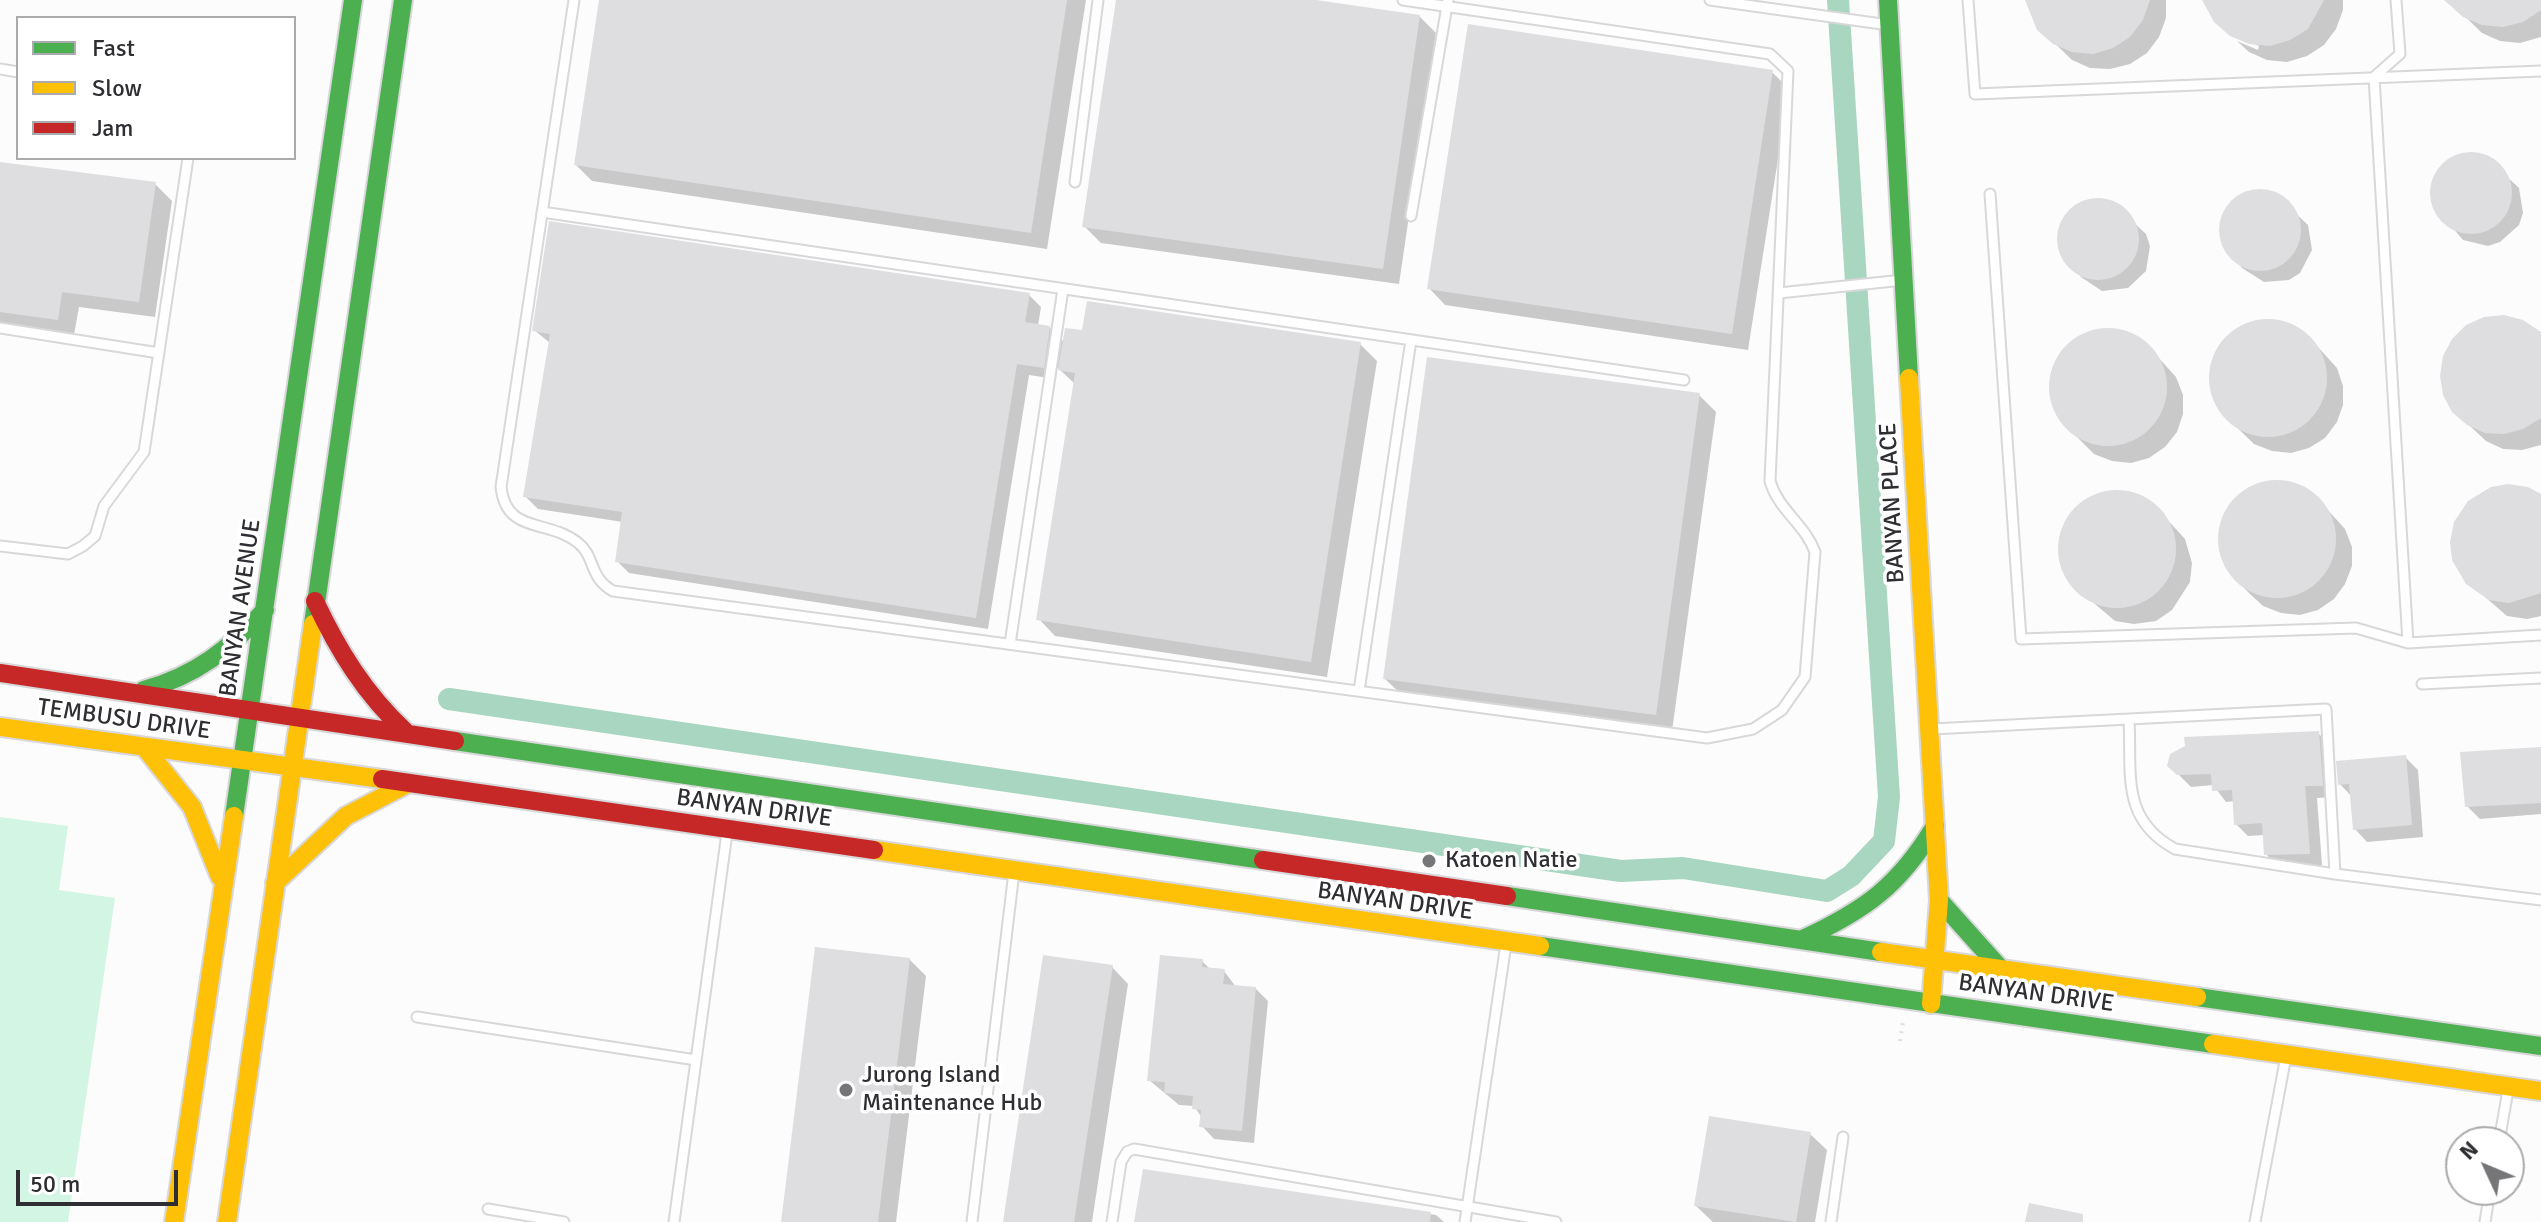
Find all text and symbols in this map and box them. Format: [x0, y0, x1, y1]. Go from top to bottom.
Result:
legend [16, 16, 296, 160]
text: Fast [92, 33, 135, 63]
text: Slow [92, 73, 142, 103]
text: Jam [92, 113, 133, 143]
street label: BANYAN PLACE [1874, 422, 1912, 584]
street label: BANYAN AVENUE [214, 517, 268, 699]
street label: TEMBUSU DRIVE [36, 694, 212, 746]
street label: BANYAN DRIVE [674, 784, 834, 834]
place label: Katoen Natie [1445, 847, 1578, 875]
marker: Katoen Natie [1420, 852, 1438, 870]
street label: BANYAN DRIVE [1315, 877, 1475, 927]
street label: BANYAN DRIVE [1956, 969, 2116, 1019]
place label: Jurong Island Maintenance Hub [862, 1062, 1042, 1118]
marker: Jurong Island Maintenance Hub [837, 1081, 855, 1099]
north arrow [2445, 1126, 2525, 1206]
text: N [2454, 1135, 2484, 1165]
scale bar [20, 1154, 182, 1204]
text: 50 m [30, 1169, 80, 1199]

